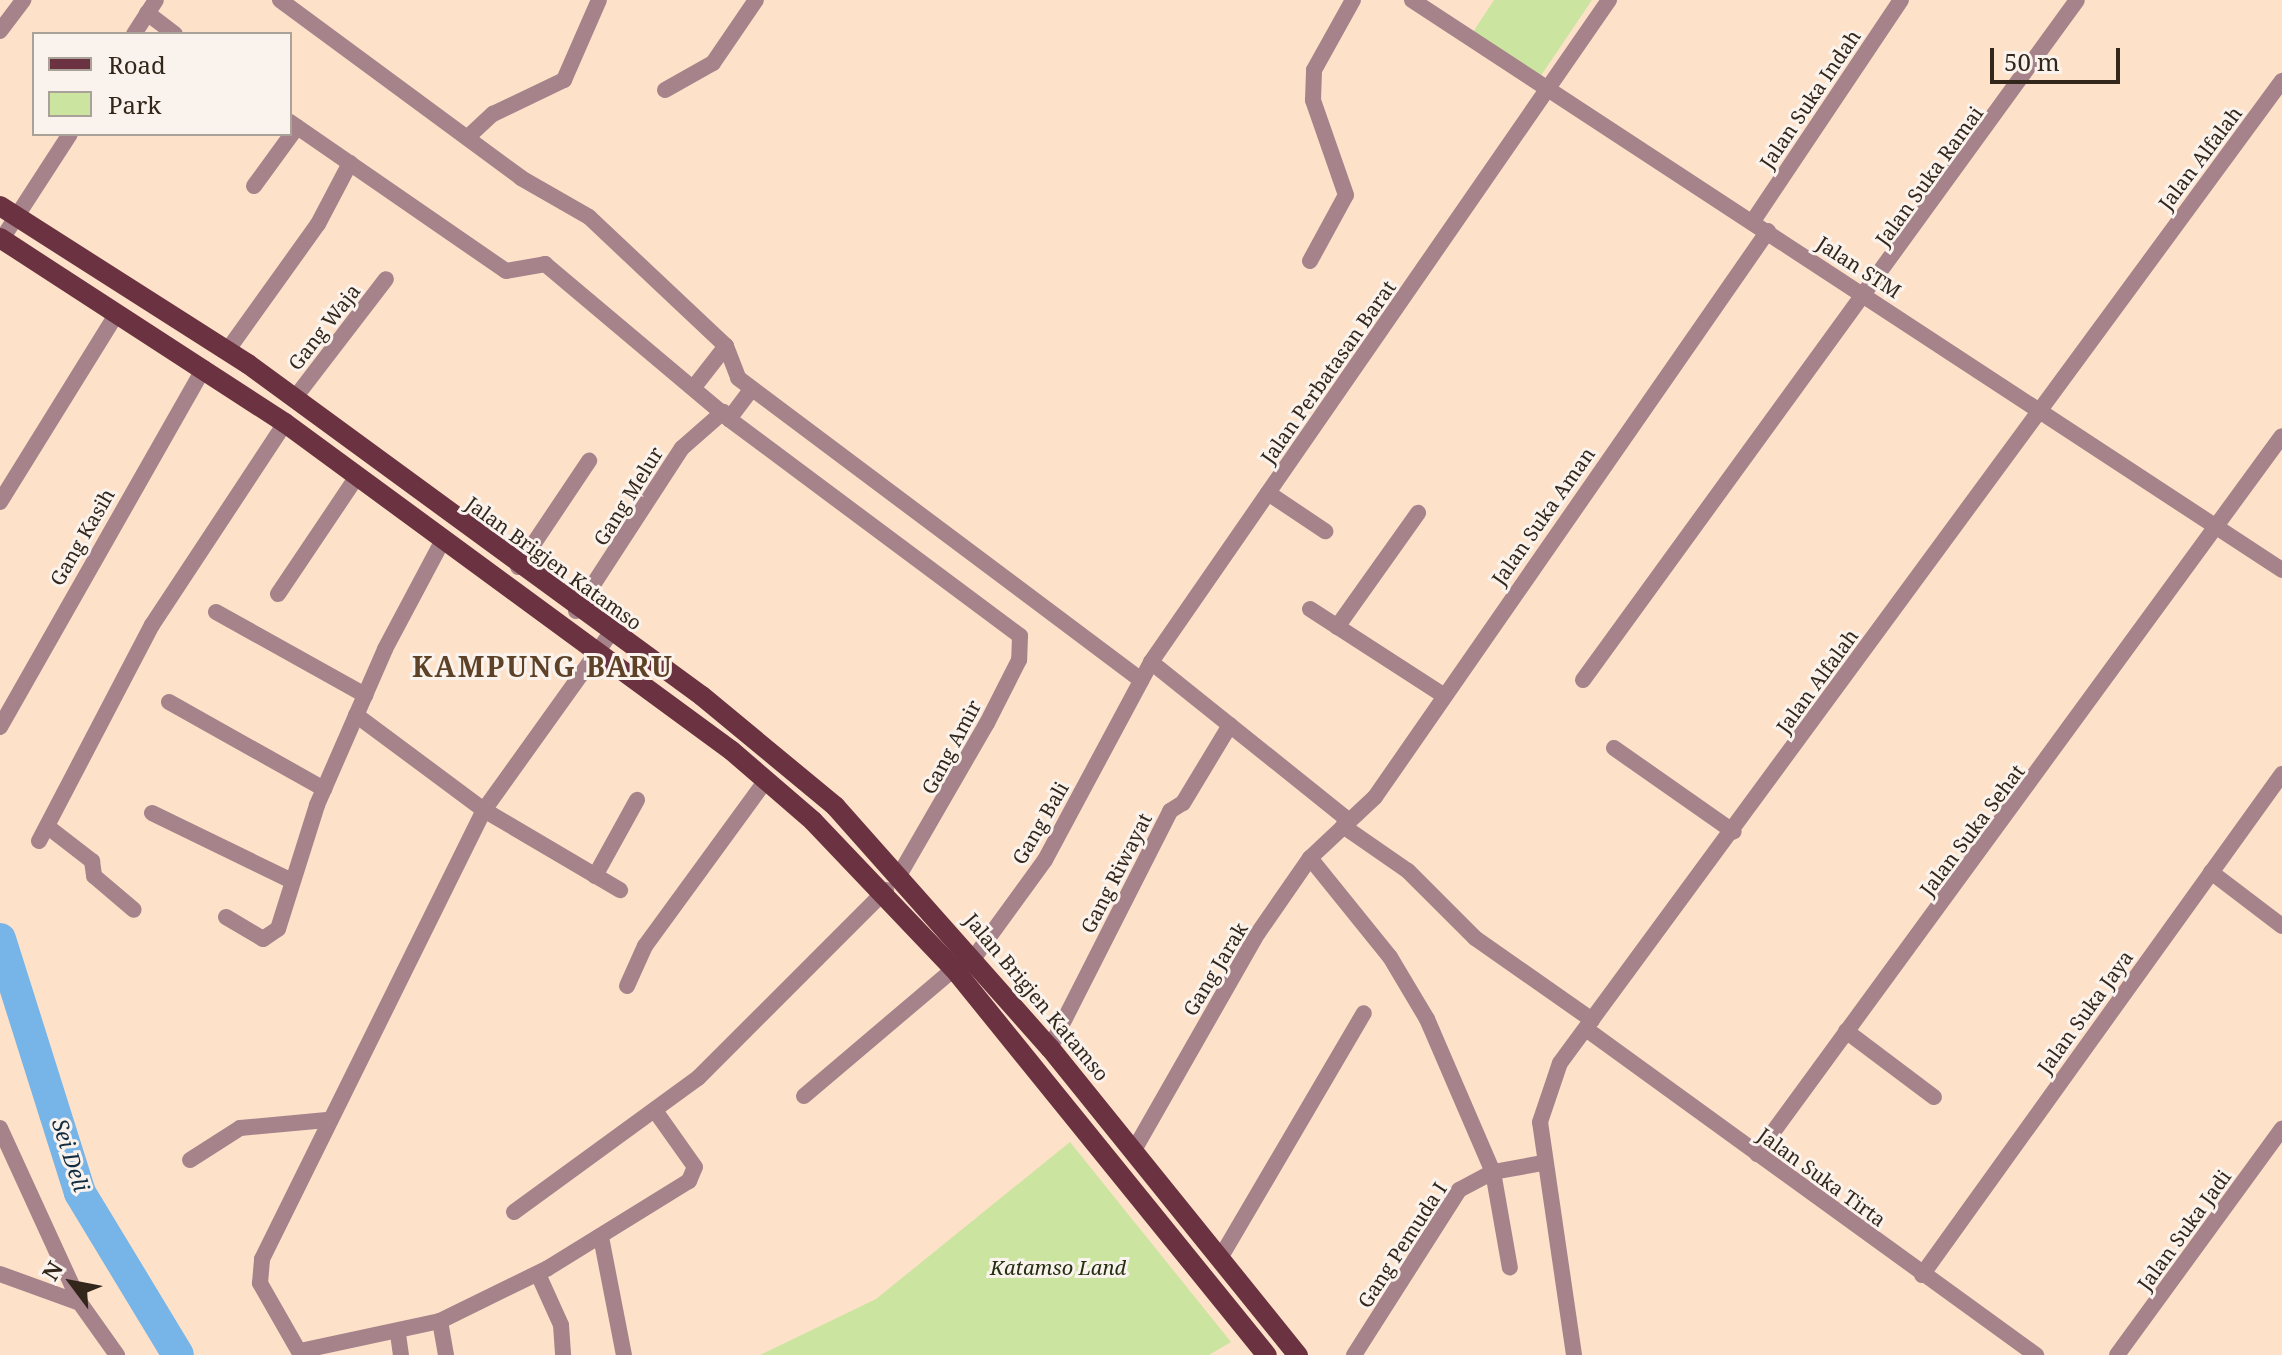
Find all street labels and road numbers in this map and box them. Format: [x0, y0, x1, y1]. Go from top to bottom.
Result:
street label: Jalan Suka Indah [1755, 25, 1865, 173]
street label: Jalan Suka Ramai [1870, 102, 1988, 250]
street label: Jalan Alfalah [2153, 102, 2247, 214]
street label: Jalan STM [1812, 231, 1906, 303]
street label: Jalan Perbatasan Barat [1256, 276, 1400, 468]
street label: Gang Waja [283, 279, 365, 375]
street label: Gang Melur [588, 442, 668, 550]
street label: Jalan Suka Aman [1486, 442, 1600, 590]
street label: Gang Kasih [45, 484, 119, 590]
street label: Jalan Brigjen Katamso [461, 491, 647, 635]
street label: Jalan Alfalah [1771, 624, 1863, 738]
street label: Gang Amir [916, 696, 986, 798]
street label: Jalan Suka Sehat [1915, 760, 2029, 900]
street label: Gang Bali [1007, 777, 1073, 869]
street label: Gang Riwayat [1075, 809, 1157, 937]
street label: Jalan Brigjen Katamso [960, 908, 1114, 1086]
street label: Gang Jarak [1178, 918, 1252, 1020]
street label: Jalan Suka Jaya [2032, 946, 2138, 1078]
street label: Jalan Suka Tirta [1753, 1123, 1891, 1231]
street label: Jalan Suka Jadi [2132, 1165, 2236, 1295]
street label: Gang Pemuda I [1352, 1178, 1452, 1312]

